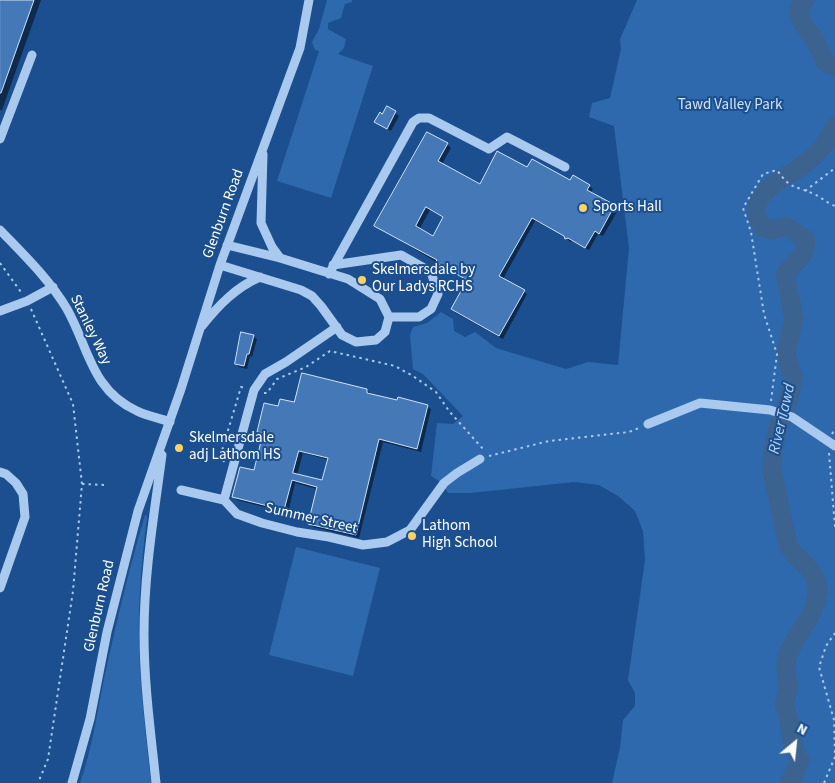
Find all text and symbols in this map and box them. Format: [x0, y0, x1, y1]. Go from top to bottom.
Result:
park label: Tawd Valley Park [678, 97, 782, 115]
street label: Glenburn Road [200, 167, 248, 261]
place label: Sports Hall [593, 199, 662, 217]
marker: Sports Hall [577, 202, 589, 214]
place label: Skelmersdale by Our Ladys RCHS [372, 262, 475, 297]
marker: Skelmersdale by Our Ladys RCHS [356, 274, 368, 286]
street label: Stanley Way [65, 292, 115, 368]
water label: River Tawd [766, 382, 800, 456]
place label: Skelmersdale adj Lathom HS [189, 430, 281, 465]
marker: Skelmersdale adj Lathom HS [173, 442, 185, 454]
street label: Summer Street [263, 500, 359, 538]
place label: Lathom High School [422, 518, 497, 553]
marker: Lathom High School [406, 530, 418, 542]
street label: Glenburn Road [81, 558, 119, 654]
north arrow [770, 718, 820, 768]
text: N [793, 719, 811, 741]

